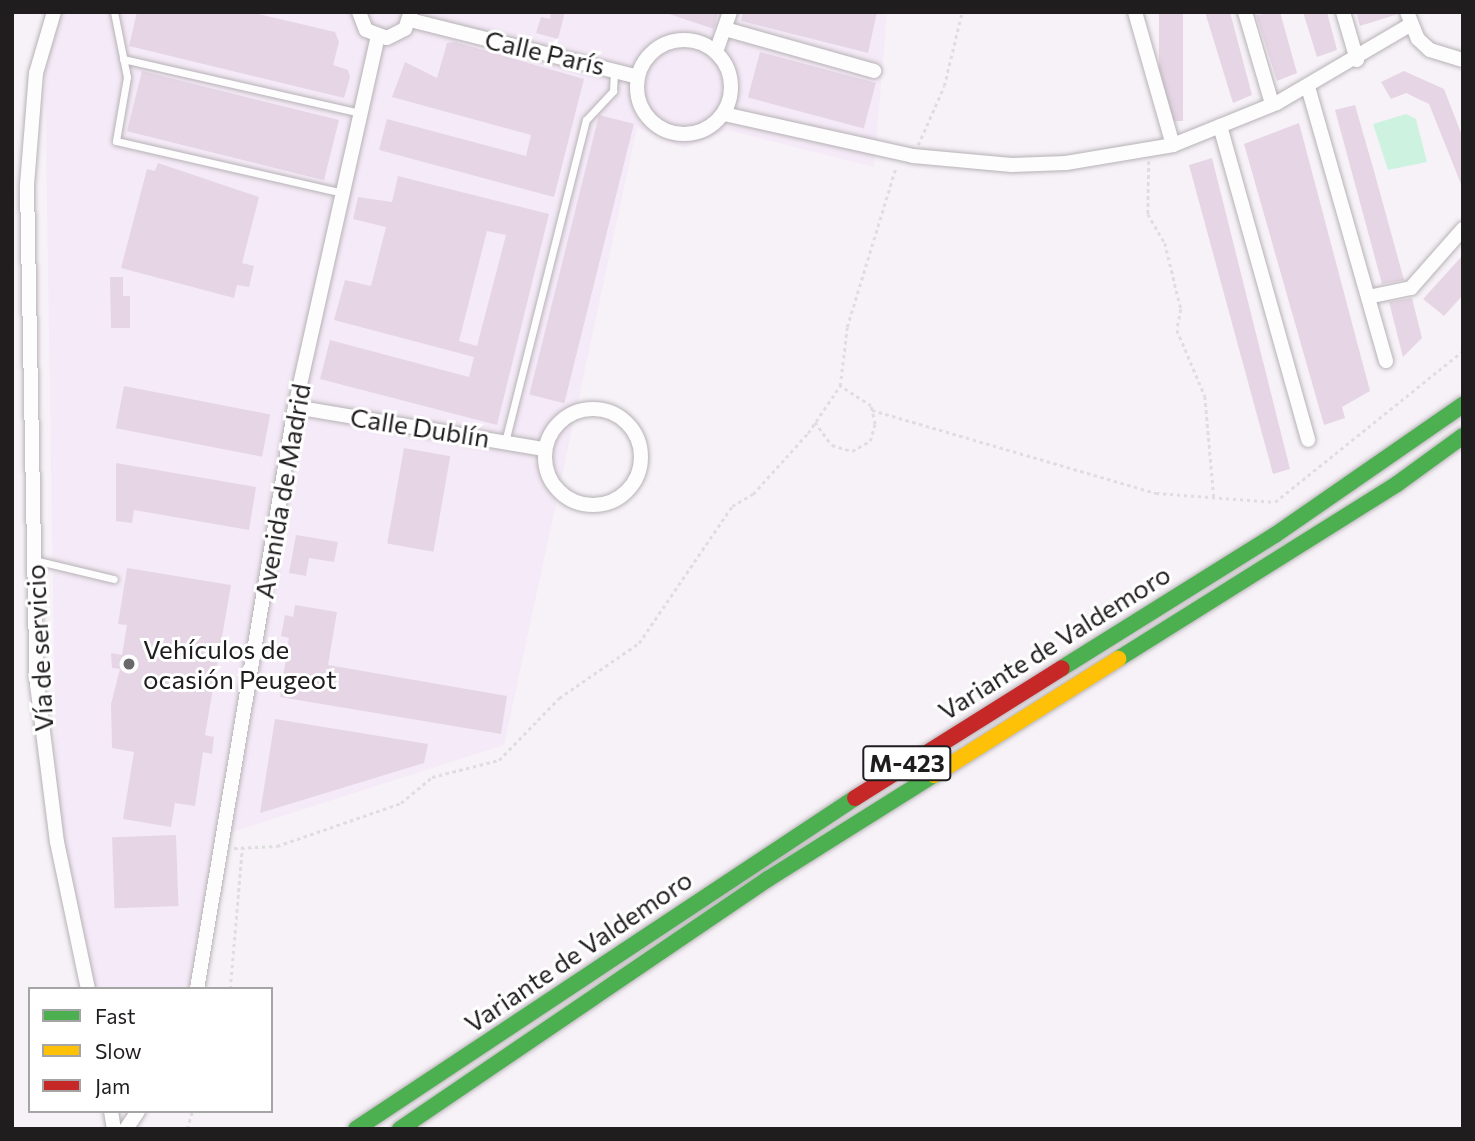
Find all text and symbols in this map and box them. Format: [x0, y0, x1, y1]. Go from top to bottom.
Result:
street label: Calle París [482, 23, 608, 81]
street label: Avenida de Madrid [248, 381, 316, 601]
street label: Calle Dublín [348, 401, 492, 453]
street label: Variante de Valdemoro [932, 558, 1176, 726]
street label: Vía de servicio [19, 564, 59, 732]
place label: Vehículos de ocasión Peugeot [143, 633, 337, 694]
marker: Vehículos de ocasión Peugeot [121, 656, 137, 672]
road number: M-423 [862, 742, 953, 784]
street label: Variante de Valdemoro [458, 863, 698, 1039]
legend [28, 987, 273, 1113]
text: Fast [95, 1003, 136, 1028]
text: Slow [95, 1038, 142, 1063]
text: Jam [95, 1073, 130, 1098]

